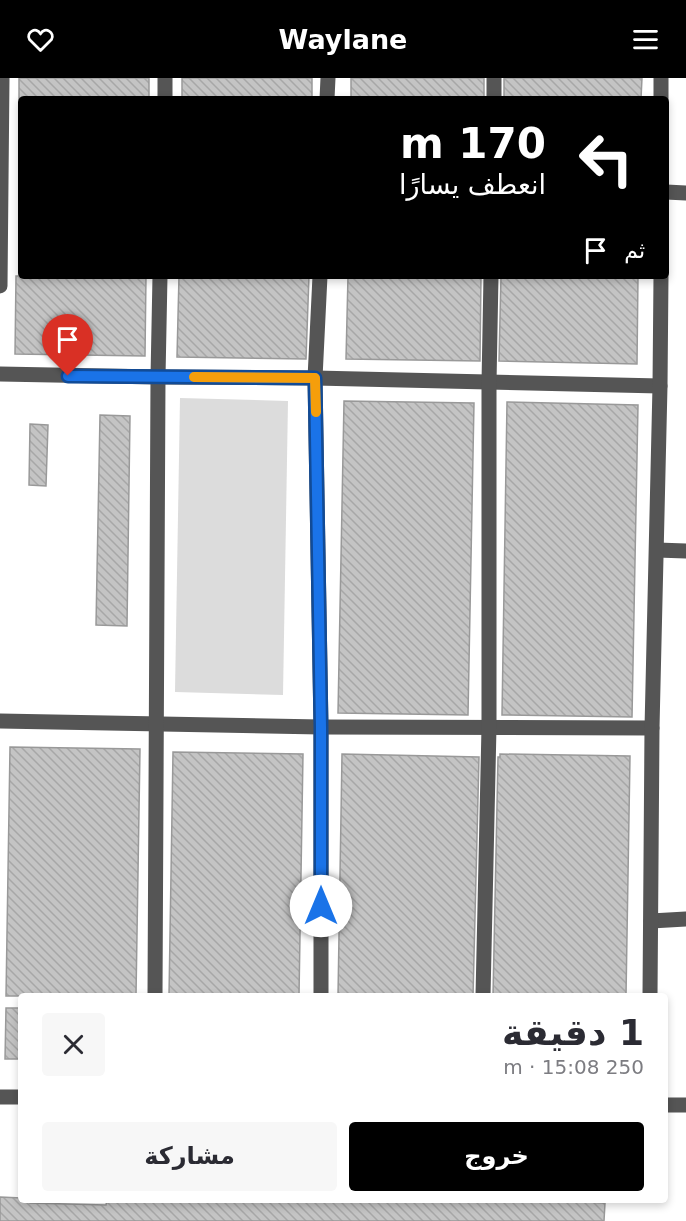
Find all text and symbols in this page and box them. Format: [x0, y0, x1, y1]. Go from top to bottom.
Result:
icon: heart [24, 23, 57, 56]
icon: menu [629, 23, 662, 56]
text: Waylane [279, 24, 407, 55]
text: 170 m [400, 119, 546, 168]
icon: left [567, 120, 645, 198]
text: انعطف يسارًا [399, 169, 546, 200]
icon: arrive [579, 234, 612, 267]
text: ثم [624, 238, 645, 263]
pin [42, 314, 93, 376]
icon: arrive [51, 323, 84, 356]
position arrow [289, 874, 353, 938]
text: 1 دقيقة [502, 1012, 644, 1053]
button: close [42, 1013, 105, 1076]
text: 250 m · 15:08 [503, 1055, 644, 1079]
button: مشاركة [42, 1122, 337, 1191]
button: خروج [349, 1122, 644, 1191]

